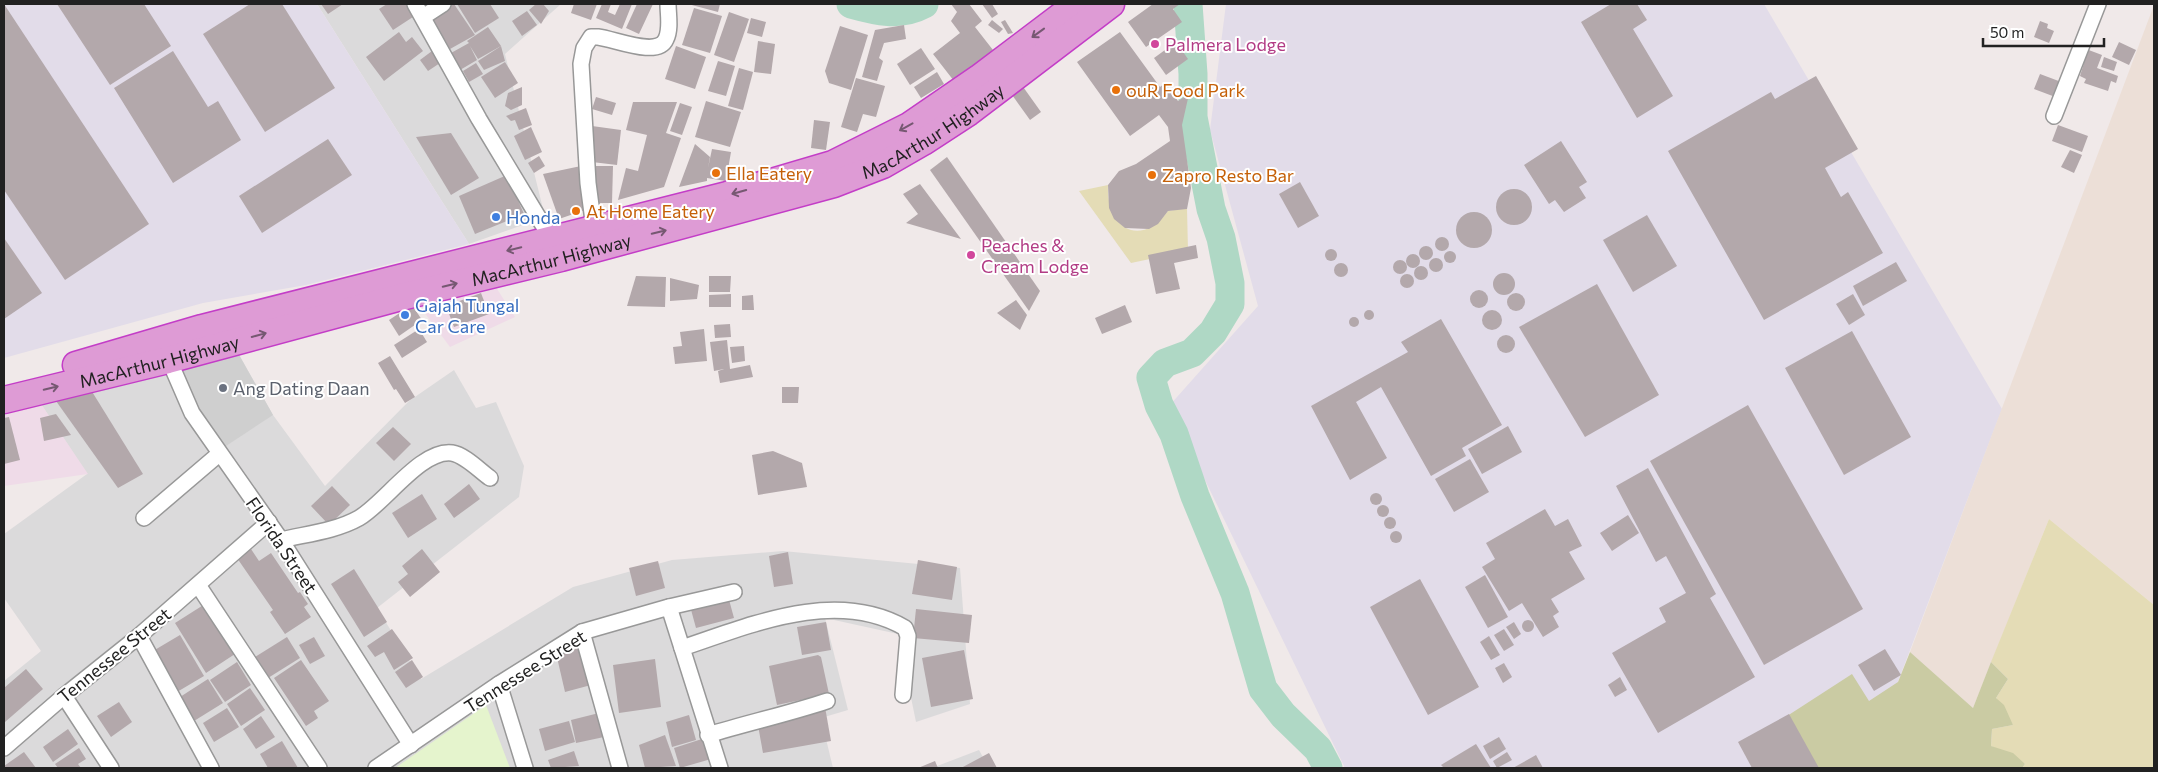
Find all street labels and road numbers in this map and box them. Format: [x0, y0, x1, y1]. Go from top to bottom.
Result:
street label: MacArthur Highway [858, 79, 1008, 183]
street label: MacArthur Highway [469, 228, 634, 290]
street label: MacArthur Highway [77, 330, 242, 392]
street label: Florida Street [242, 493, 322, 597]
street label: Tennessee Street [53, 603, 175, 707]
street label: Tennessee Street [460, 625, 590, 717]

